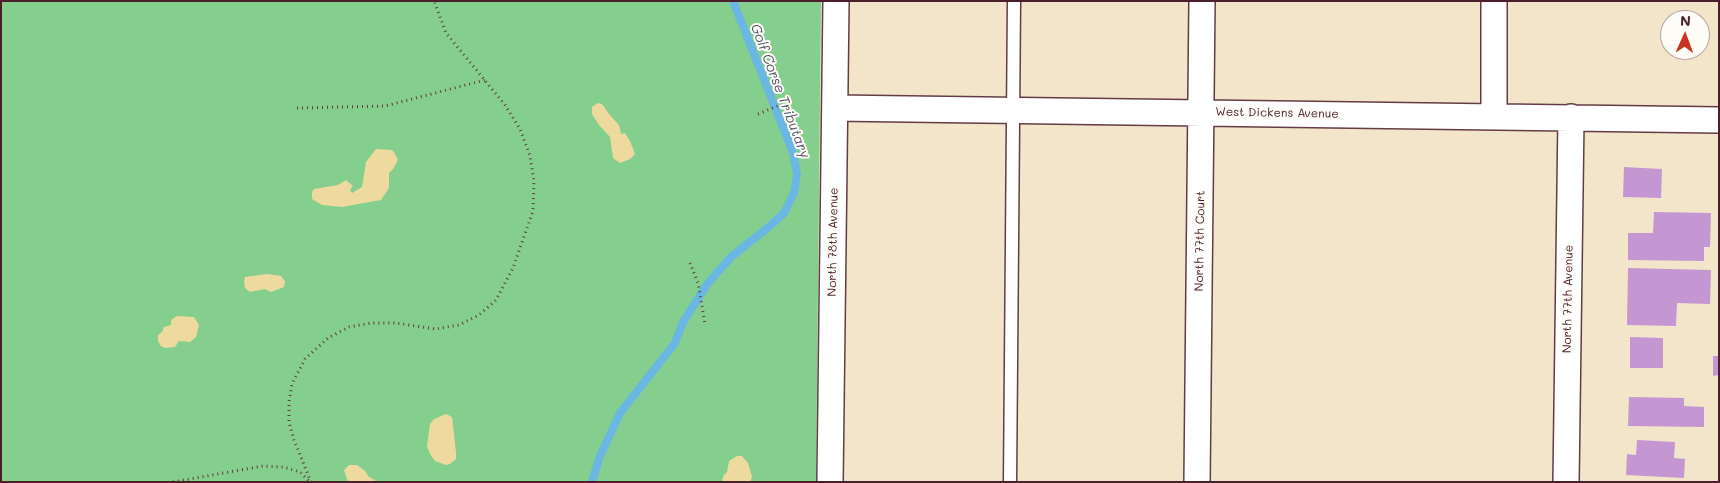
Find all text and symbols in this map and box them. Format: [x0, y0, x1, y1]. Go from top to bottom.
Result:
north arrow [1660, 10, 1710, 60]
text: N [1680, 11, 1691, 30]
water label: Golf Corse Tributary [747, 22, 813, 160]
street label: West Dickens Avenue [1215, 105, 1339, 121]
street label: North 78th Avenue [825, 187, 841, 297]
street label: North 77th Court [1192, 191, 1208, 291]
street label: North 77th Avenue [1560, 245, 1576, 353]

